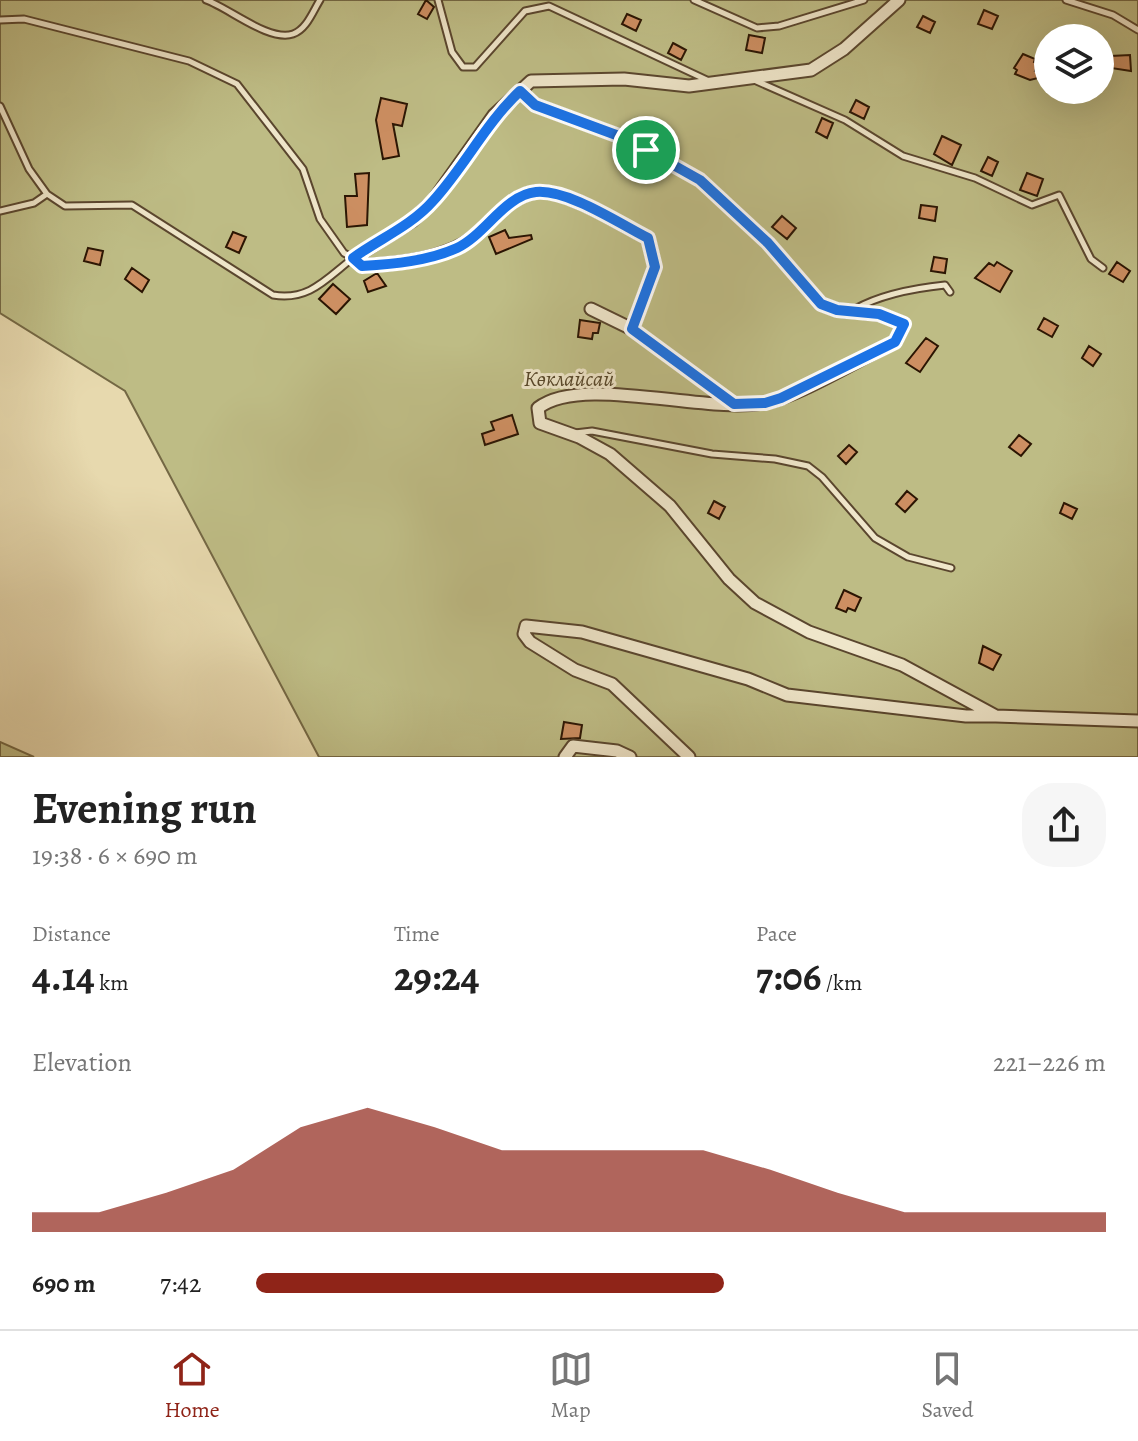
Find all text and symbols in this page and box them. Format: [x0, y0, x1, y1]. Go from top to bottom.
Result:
map controls [1034, 24, 1114, 104]
button: layers [1034, 24, 1114, 104]
pin [612, 116, 680, 184]
icon: arrive [624, 128, 668, 172]
park label: Көклайсай [524, 364, 614, 394]
text: Evening run [32, 778, 257, 838]
button: share [1022, 783, 1106, 867]
text: 19:38 · 6 × 690 m [32, 838, 198, 873]
text: Distance [32, 919, 111, 949]
text: Time [394, 919, 440, 949]
text: Pace [756, 919, 797, 949]
text: 4.14 [32, 949, 95, 1004]
text: 29:24 [394, 949, 479, 1004]
text: 7:06 [756, 949, 821, 1004]
text: km [95, 968, 129, 998]
text: /km [821, 968, 862, 998]
text: Elevation [32, 1045, 132, 1080]
text: 221–226 m [993, 1045, 1106, 1080]
text: 690 m [32, 1266, 96, 1301]
text: 7:42 [160, 1266, 201, 1301]
tab: Home [164, 1347, 220, 1425]
tab: Map [549, 1347, 593, 1425]
tab: Saved [921, 1347, 974, 1425]

